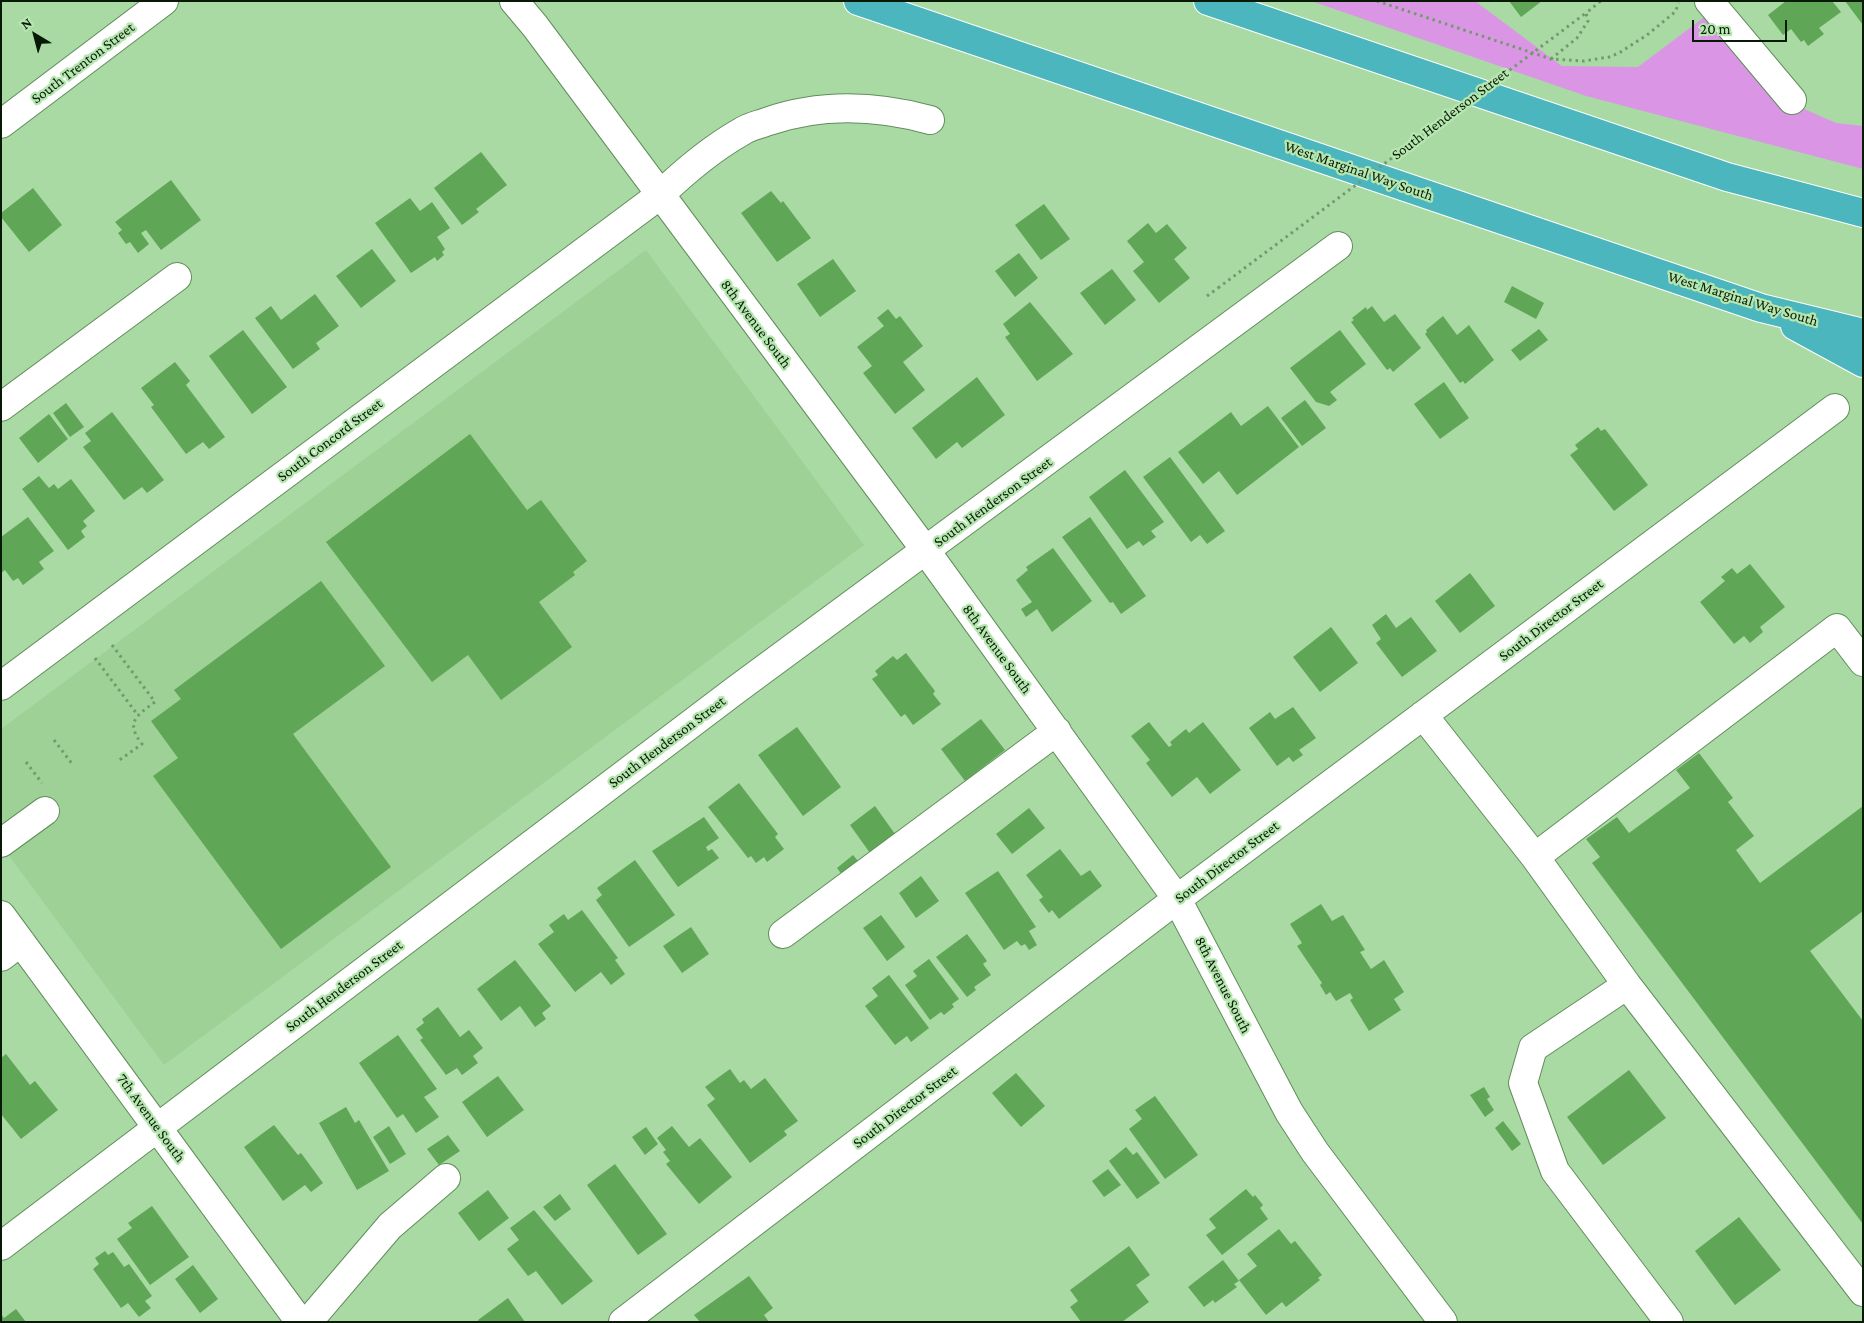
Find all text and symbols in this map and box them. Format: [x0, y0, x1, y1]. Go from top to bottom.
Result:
north arrow [10, 10, 60, 60]
scale bar [1694, 10, 1789, 42]
text: N [17, 14, 35, 32]
street label: South Trenton Street [28, 18, 138, 108]
text: 20 m [1700, 21, 1731, 37]
street label: South Henderson Street [1388, 64, 1512, 164]
street label: West Marginal Way South [1282, 137, 1436, 205]
street label: West Marginal Way South [1666, 268, 1820, 330]
street label: 8th Avenue South [717, 276, 795, 372]
street label: South Concord Street [274, 395, 386, 485]
street label: South Henderson Street [930, 453, 1056, 551]
street label: South Director Street [1495, 575, 1607, 665]
street label: 8th Avenue South [958, 601, 1036, 697]
street label: South Henderson Street [605, 692, 729, 792]
street label: South Director Street [1171, 817, 1283, 907]
street label: 8th Avenue South [1191, 934, 1255, 1036]
street label: South Henderson Street [282, 936, 406, 1036]
street label: South Director Street [849, 1062, 961, 1152]
street label: 7th Avenue South [113, 1070, 189, 1166]

